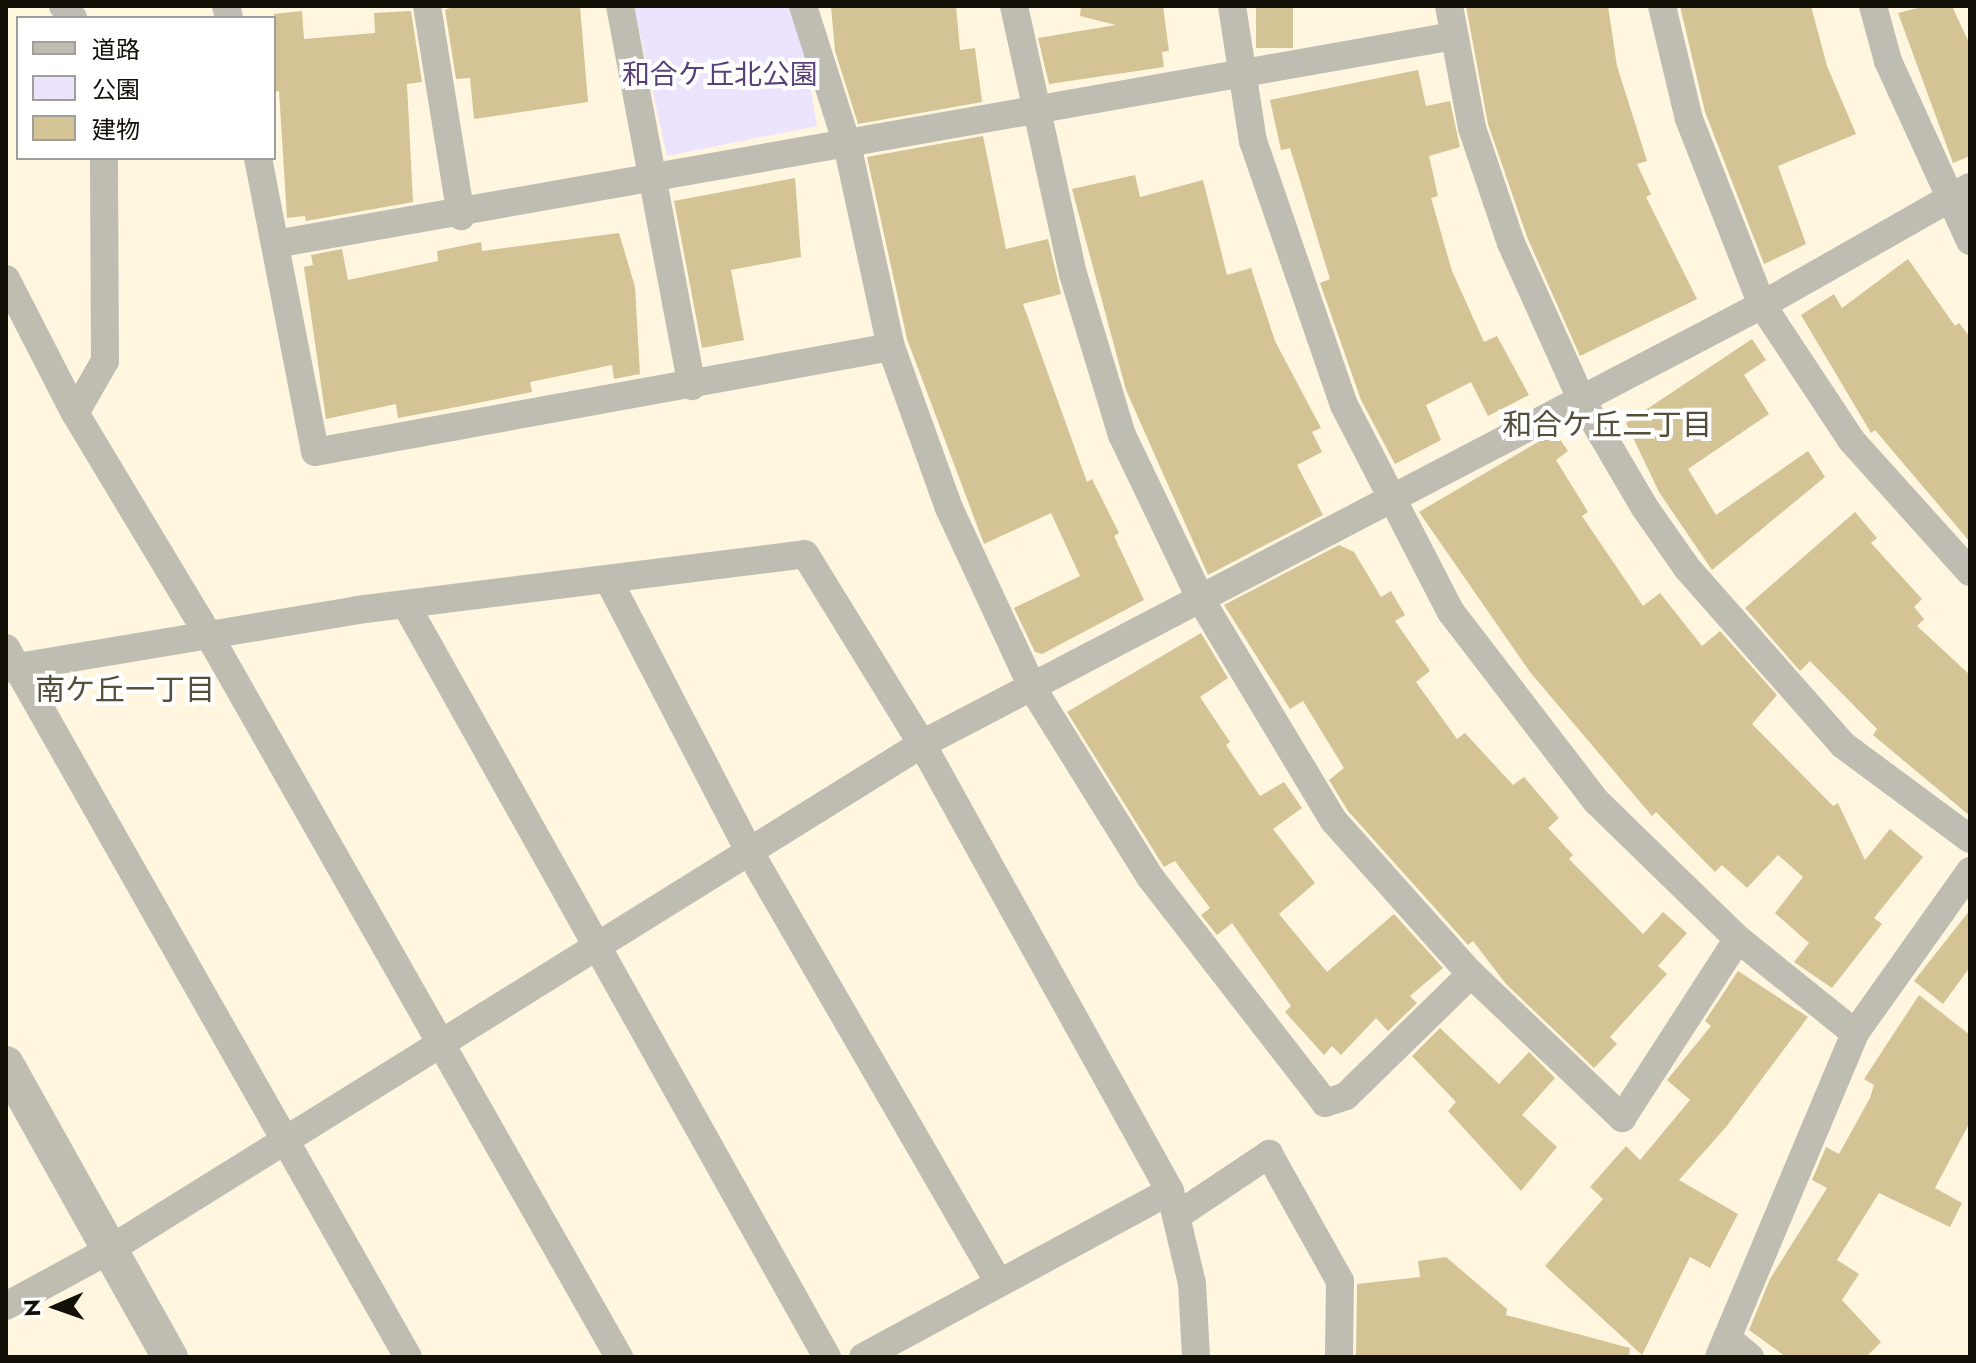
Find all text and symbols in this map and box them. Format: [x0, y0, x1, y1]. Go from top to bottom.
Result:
legend [16, 16, 276, 160]
text: 道路 [92, 32, 140, 67]
park label: 和合ケ丘北公園 [622, 58, 818, 92]
text: 公園 [92, 72, 140, 107]
text: 建物 [92, 112, 140, 147]
district label: 和合ケ丘二丁目 [1502, 407, 1712, 443]
district label: 南ケ丘一丁目 [35, 672, 215, 708]
north arrow [16, 1267, 96, 1347]
text: N [16, 1299, 48, 1317]

